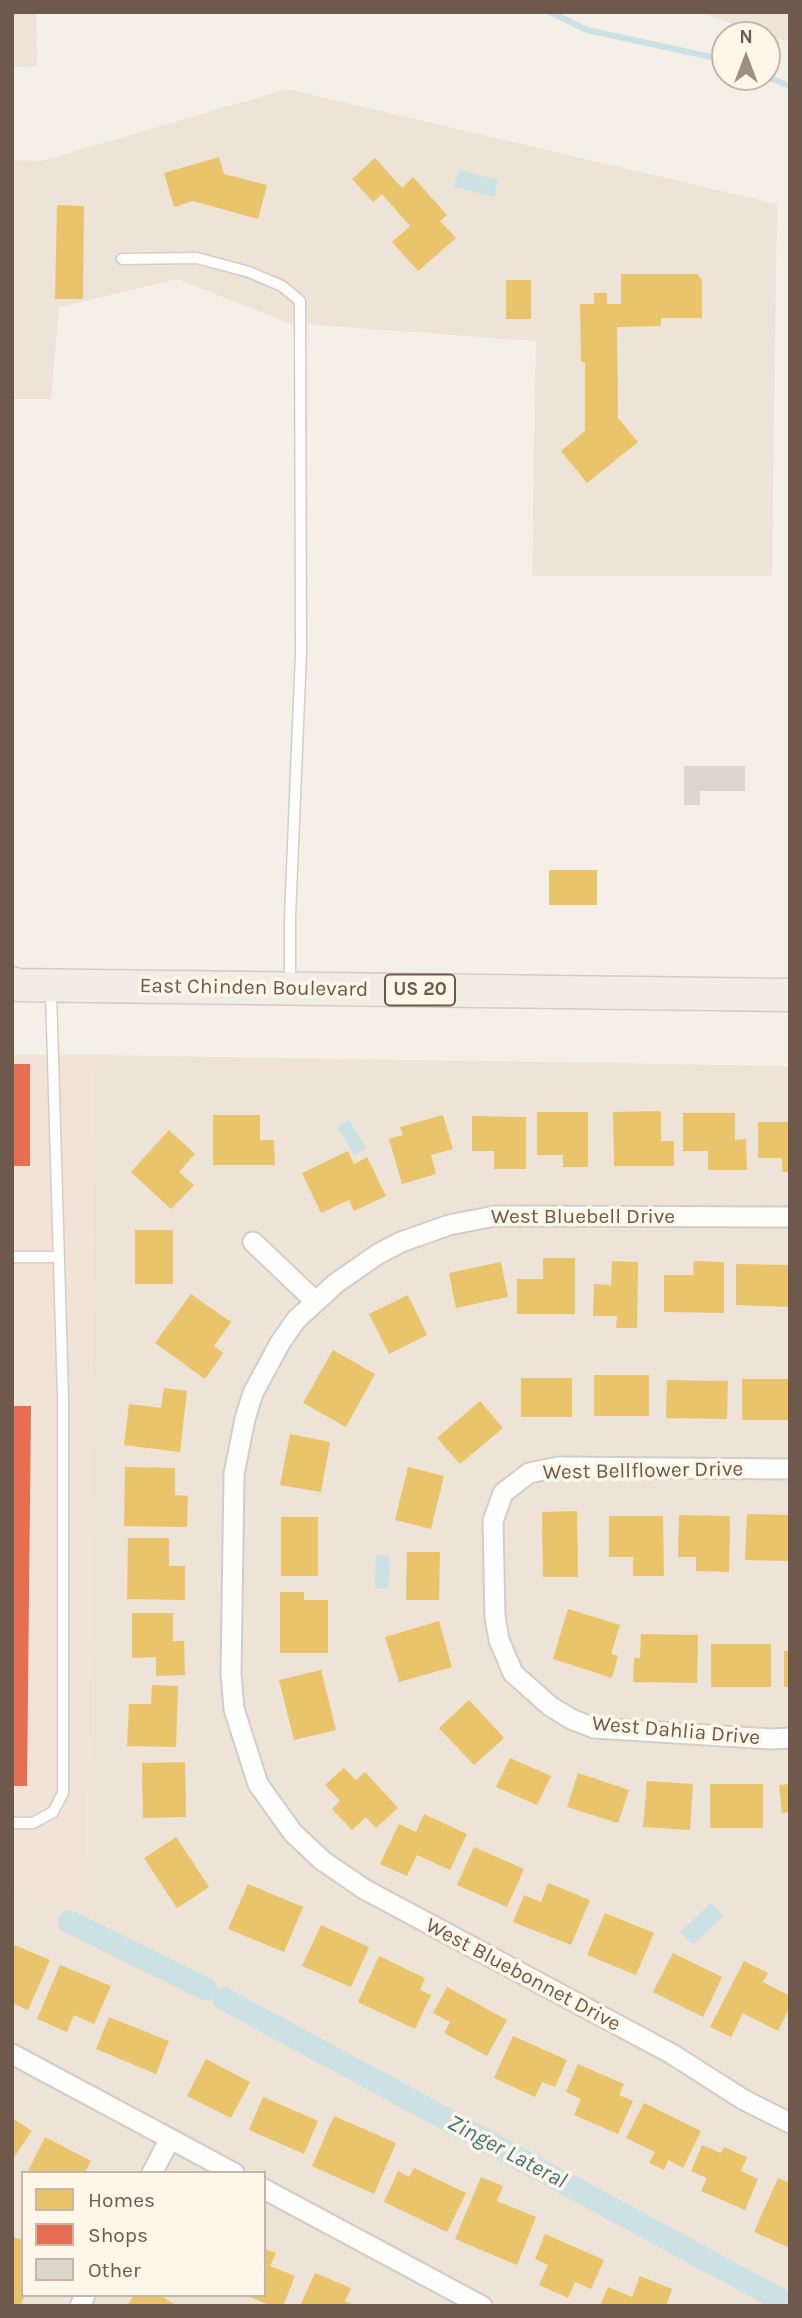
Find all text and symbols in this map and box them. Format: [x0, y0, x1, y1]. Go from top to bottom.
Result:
north arrow [711, 21, 781, 91]
text: N [739, 26, 753, 48]
street label: East Chinden Boulevard [139, 973, 369, 1003]
road number: US 20 [385, 974, 455, 1006]
street label: West Bluebell Drive [491, 1204, 675, 1230]
street label: West Bellflower Drive [543, 1457, 743, 1485]
street label: West Dahlia Drive [591, 1711, 761, 1751]
street label: West Bluebonnet Drive [421, 1913, 625, 2037]
water label: Zinger Lateral [443, 2109, 571, 2195]
legend [21, 2171, 266, 2297]
text: Homes [88, 2188, 155, 2212]
text: Shops [88, 2223, 148, 2247]
text: Other [88, 2258, 141, 2282]

